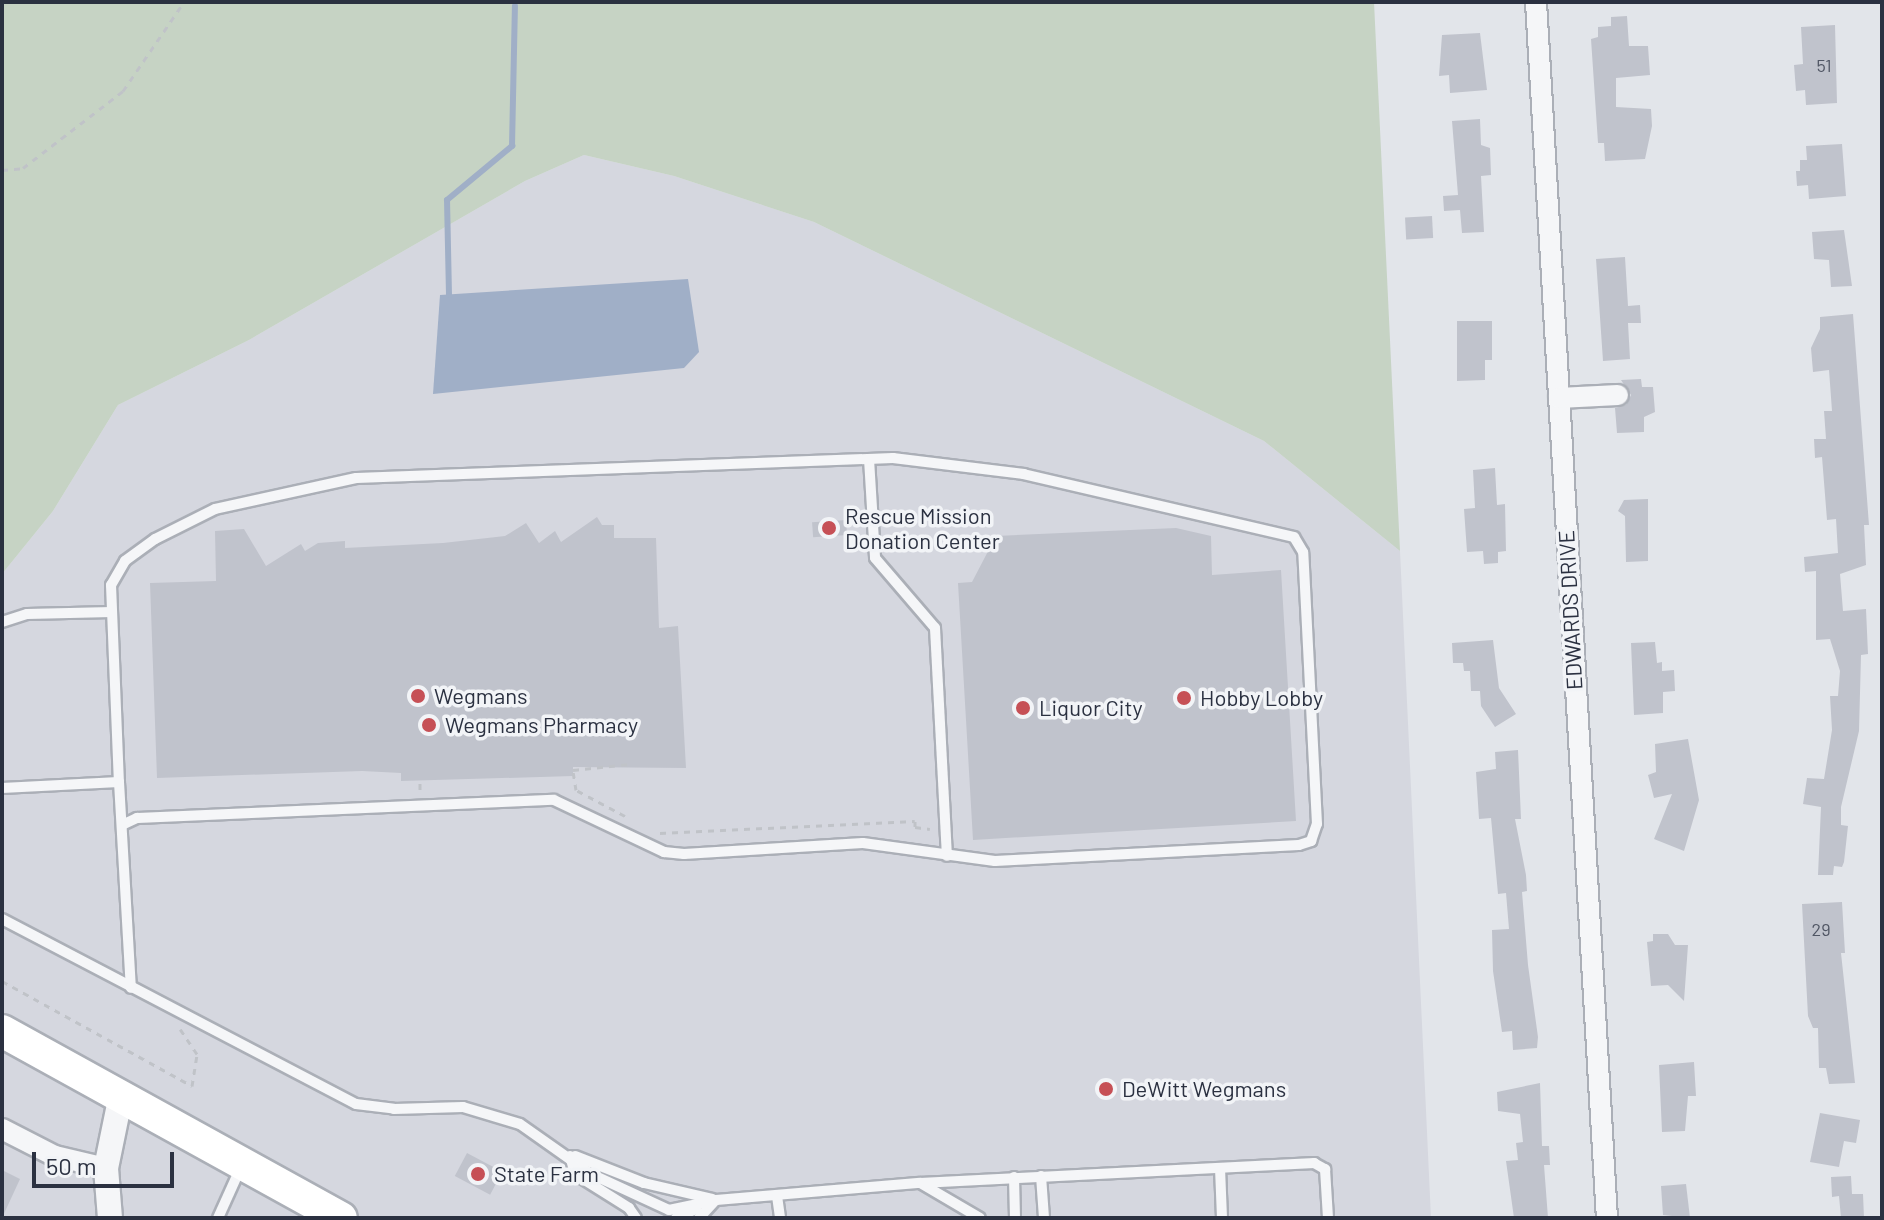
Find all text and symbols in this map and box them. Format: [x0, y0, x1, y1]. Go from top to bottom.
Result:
house number: 51 [1816, 54, 1832, 76]
place label: Rescue Mission Donation Center [845, 502, 1000, 554]
marker: Rescue Mission Donation Center [820, 519, 838, 537]
street label: EDWARDS DRIVE [1553, 529, 1587, 691]
place label: Wegmans [434, 683, 528, 709]
place label: Hobby Lobby [1200, 685, 1323, 711]
marker: Wegmans [409, 687, 427, 705]
marker: Hobby Lobby [1175, 689, 1193, 707]
place label: Liquor City [1039, 695, 1143, 721]
marker: Liquor City [1014, 699, 1032, 717]
place label: Wegmans Pharmacy [445, 712, 638, 738]
marker: Wegmans Pharmacy [420, 716, 438, 734]
house number: 29 [1811, 918, 1831, 940]
place label: DeWitt Wegmans [1122, 1076, 1286, 1102]
marker: DeWitt Wegmans [1097, 1080, 1115, 1098]
scale bar [36, 1136, 178, 1186]
text: 50 m [46, 1151, 97, 1180]
place label: State Farm [494, 1161, 599, 1187]
marker: State Farm [469, 1165, 487, 1183]

